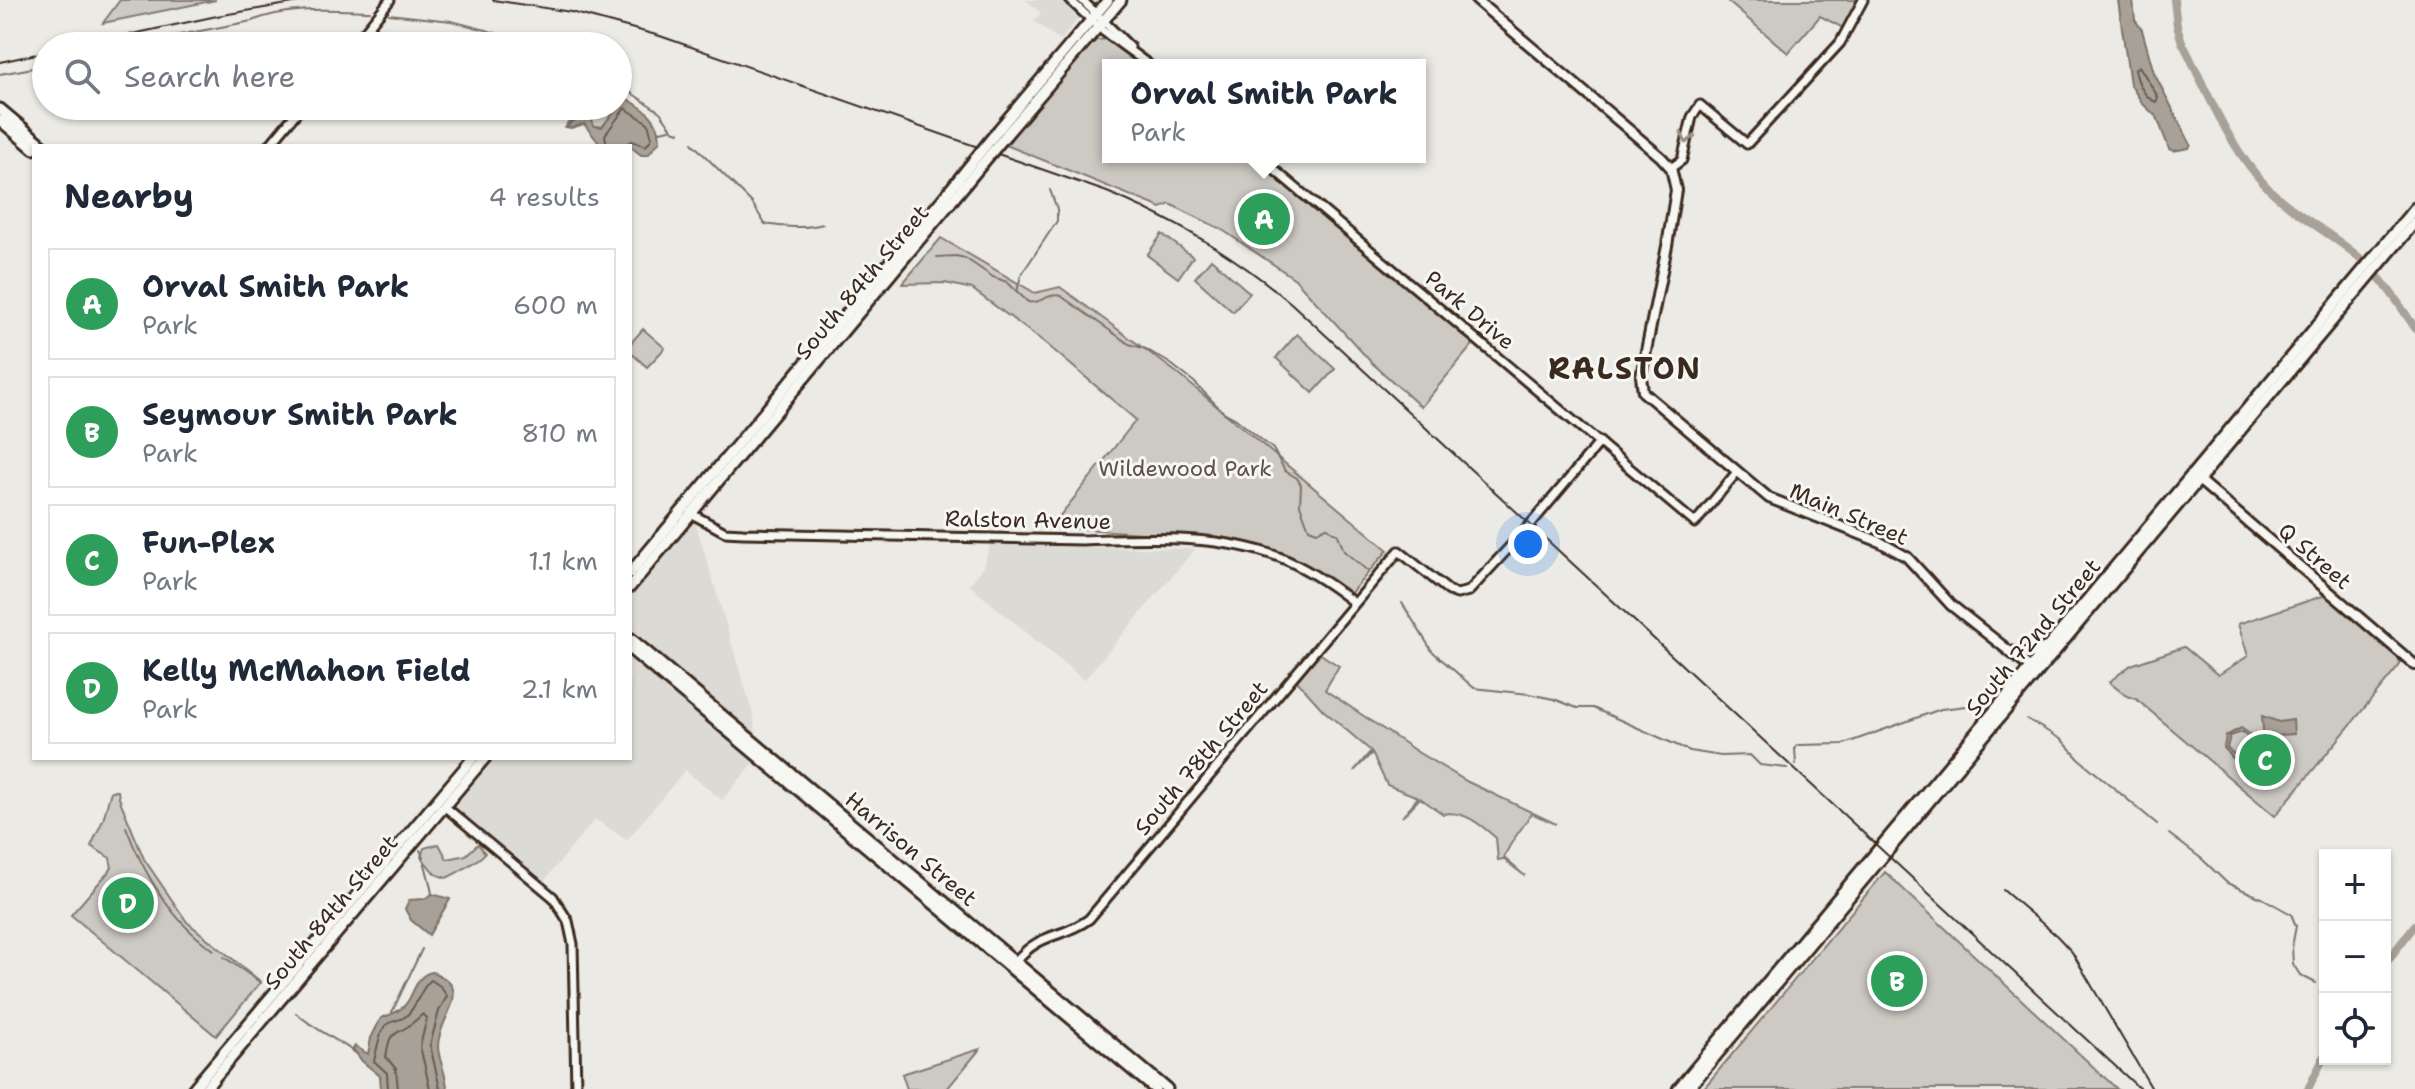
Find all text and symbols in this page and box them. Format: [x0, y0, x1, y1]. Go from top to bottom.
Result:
search box [32, 32, 632, 120]
icon: search [60, 54, 104, 98]
text: Search here [124, 56, 295, 97]
popup [1102, 59, 1426, 163]
text: Orval Smith Park [1130, 73, 1398, 114]
text: Park [1130, 114, 1186, 149]
one-way arrow [1679, 131, 1696, 145]
text: Nearby [64, 173, 194, 219]
text: 4 results [488, 179, 600, 214]
pin: A [1238, 189, 1290, 249]
street label: South 84th Street [789, 199, 935, 365]
street label: Park Drive [1419, 264, 1521, 356]
text: Orval Smith Park [142, 266, 409, 307]
text: A [82, 287, 102, 322]
text: 600 m [513, 287, 598, 322]
text: Park [142, 307, 198, 342]
district label: RALSTON [1548, 348, 1702, 389]
text: Seymour Smith Park [142, 394, 458, 435]
text: B [84, 415, 100, 450]
text: 810 m [521, 415, 598, 450]
text: Park [142, 435, 198, 470]
park label: Wildewood Park [1098, 454, 1272, 483]
street label: Main Street [1785, 476, 1913, 552]
street label: Ralston Avenue [945, 504, 1111, 536]
street label: Q Street [2272, 516, 2358, 596]
text: Fun-Plex [142, 522, 275, 563]
your location [1508, 524, 1548, 564]
text: C [84, 543, 100, 578]
text: 1.1 km [528, 543, 598, 578]
street label: South 72nd Street [1959, 553, 2107, 721]
text: Park [142, 563, 198, 598]
text: Kelly McMahon Field [142, 650, 471, 691]
text: D [83, 671, 101, 706]
text: 2.1 km [520, 671, 598, 706]
street label: South 78th Street [1128, 675, 1274, 841]
text: Park [142, 691, 198, 726]
pin: C [2239, 730, 2291, 790]
street label: Harrison Street [839, 785, 983, 913]
street label: South 84th Street [258, 829, 404, 995]
map controls [2319, 849, 2391, 1065]
button: + [2319, 849, 2391, 921]
pin: D [102, 873, 154, 933]
button: − [2319, 921, 2391, 993]
pin: B [1871, 951, 1923, 1011]
button: locate [2319, 993, 2391, 1065]

